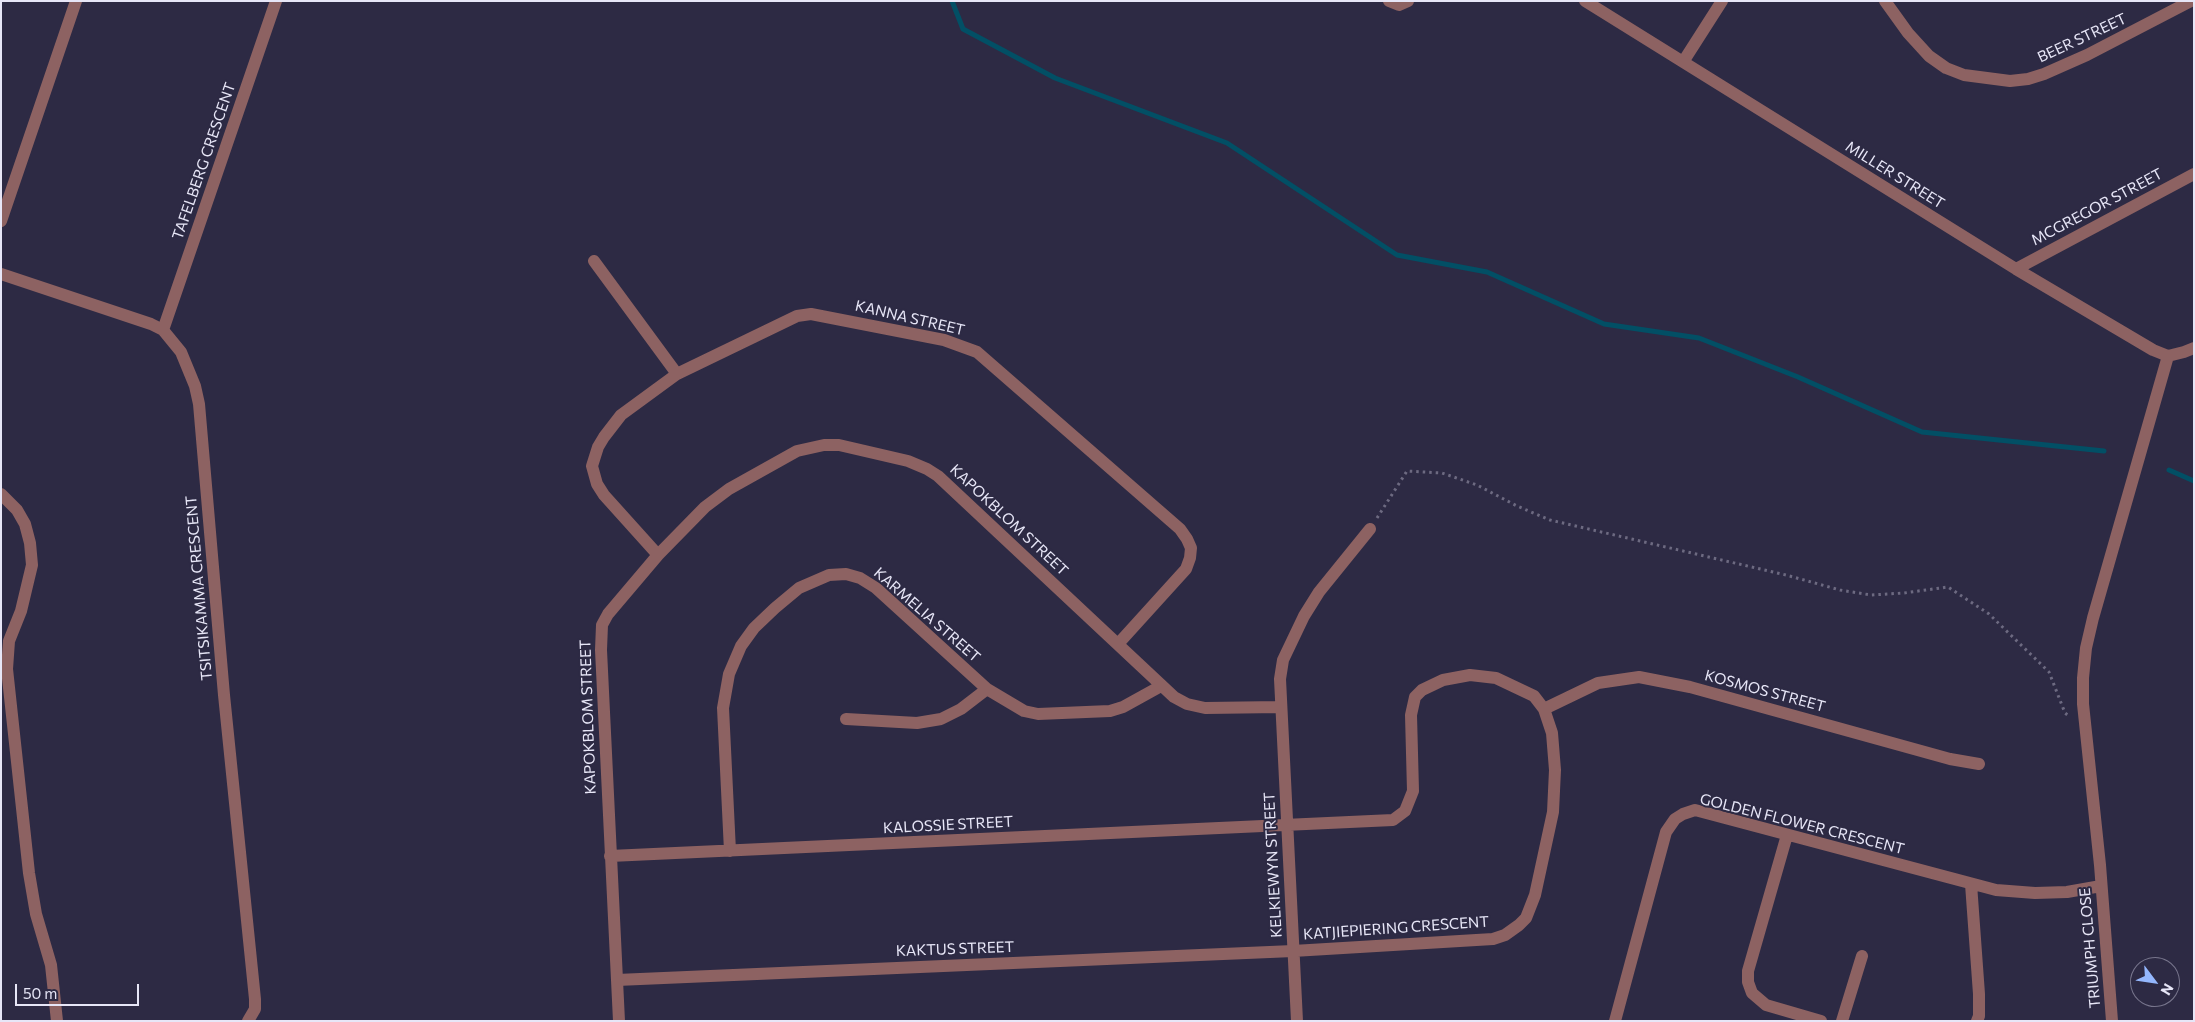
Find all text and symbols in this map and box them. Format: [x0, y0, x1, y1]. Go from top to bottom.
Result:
street label: BEER STREET [2035, 10, 2129, 66]
street label: TAFELBERG CRESCENT [169, 80, 239, 242]
street label: MILLER STREET [1842, 137, 1948, 213]
street label: MCGREGOR STREET [2028, 165, 2166, 249]
street label: KANNA STREET [853, 297, 967, 339]
street label: KAPOKBLOM STREET [946, 461, 1072, 579]
street label: TSITSIKAMMA CRESCENT [182, 495, 216, 681]
street label: KARMELIA STREET [870, 564, 984, 666]
street label: KAPOKBLOM STREET [576, 639, 600, 795]
street label: KOSMOS STREET [1703, 666, 1827, 716]
street label: GOLDEN FLOWER CRESCENT [1698, 790, 1906, 858]
street label: KELKIEWYN STREET [1260, 792, 1286, 938]
street label: KALOSSIE STREET [883, 813, 1013, 837]
street label: TRIUMPH CLOSE [2076, 887, 2104, 1009]
street label: KATJIEPIERING CRESCENT [1302, 913, 1490, 943]
street label: KAKTUS STREET [896, 938, 1014, 960]
north arrow [2130, 957, 2180, 1007]
scale bar [18, 974, 141, 1006]
text: N [2157, 981, 2177, 998]
text: 50 m [23, 984, 57, 1002]

